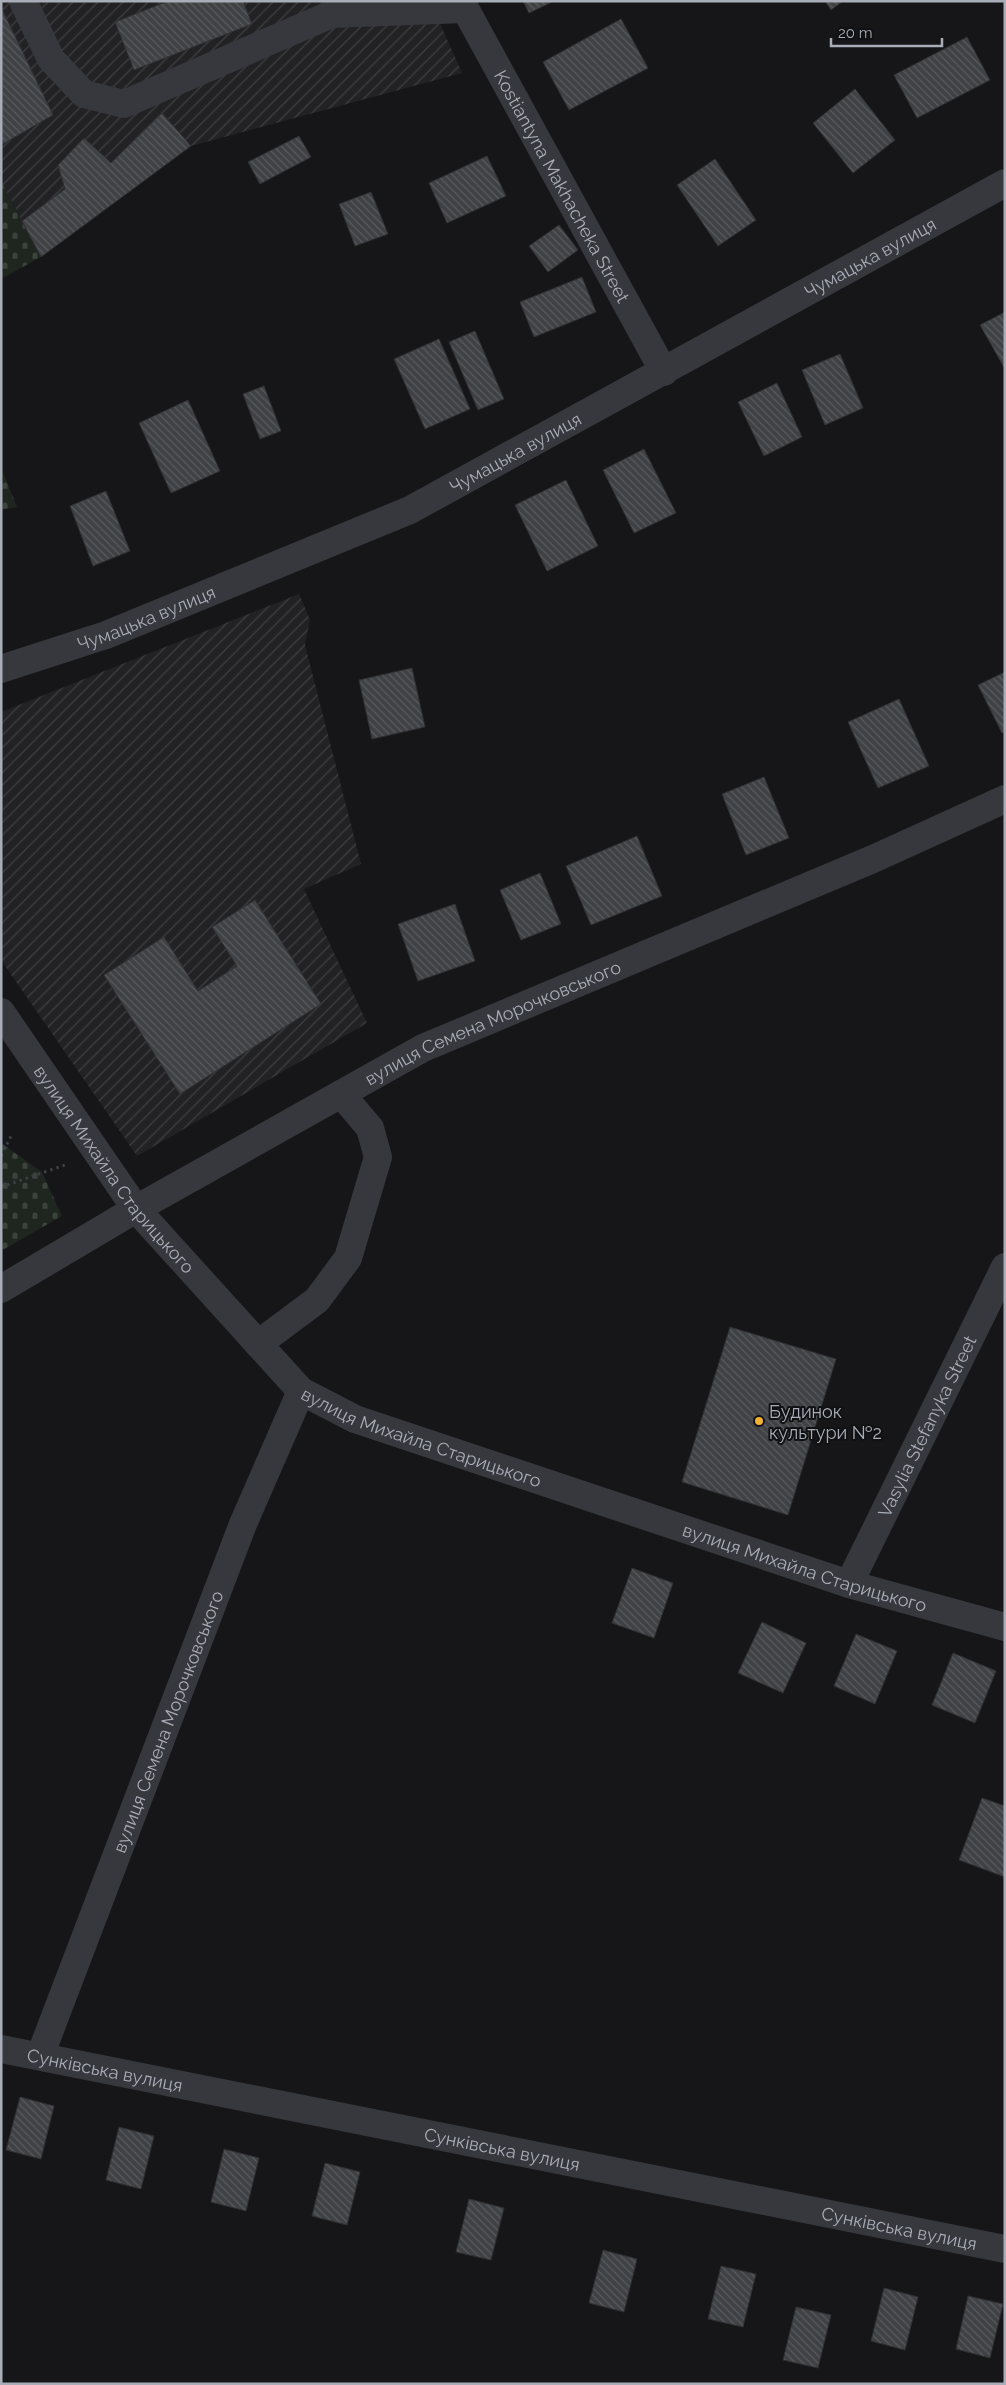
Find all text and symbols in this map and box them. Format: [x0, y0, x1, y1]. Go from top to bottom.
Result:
scale bar [831, 15, 942, 47]
text: 20 m [838, 24, 873, 42]
street label: Kostiantyna Makhacheka Street [490, 66, 634, 306]
street label: Чумацька вулиця [801, 213, 939, 302]
street label: Чумацька вулиця [446, 408, 585, 497]
street label: Чумацька вулиця [74, 581, 218, 654]
street label: вулиця Семена Морочковського [361, 956, 624, 1089]
street label: вулиця Михайла Старицького [30, 1061, 199, 1277]
street label: Vasylia Stefanyka Street [873, 1332, 980, 1520]
street label: вулиця Михайла Старицького [298, 1383, 545, 1491]
place label: Будинок культури №2 [769, 1401, 882, 1443]
marker: Будинок культури №2 [753, 1415, 765, 1427]
street label: вулиця Михайла Старицького [680, 1519, 929, 1616]
street label: вулиця Семена Морочковського [108, 1587, 227, 1855]
street label: Сунківська вулиця [25, 2044, 185, 2095]
street label: Сунківська вулиця [423, 2123, 582, 2175]
street label: Сунківська вулиця [820, 2202, 979, 2254]

